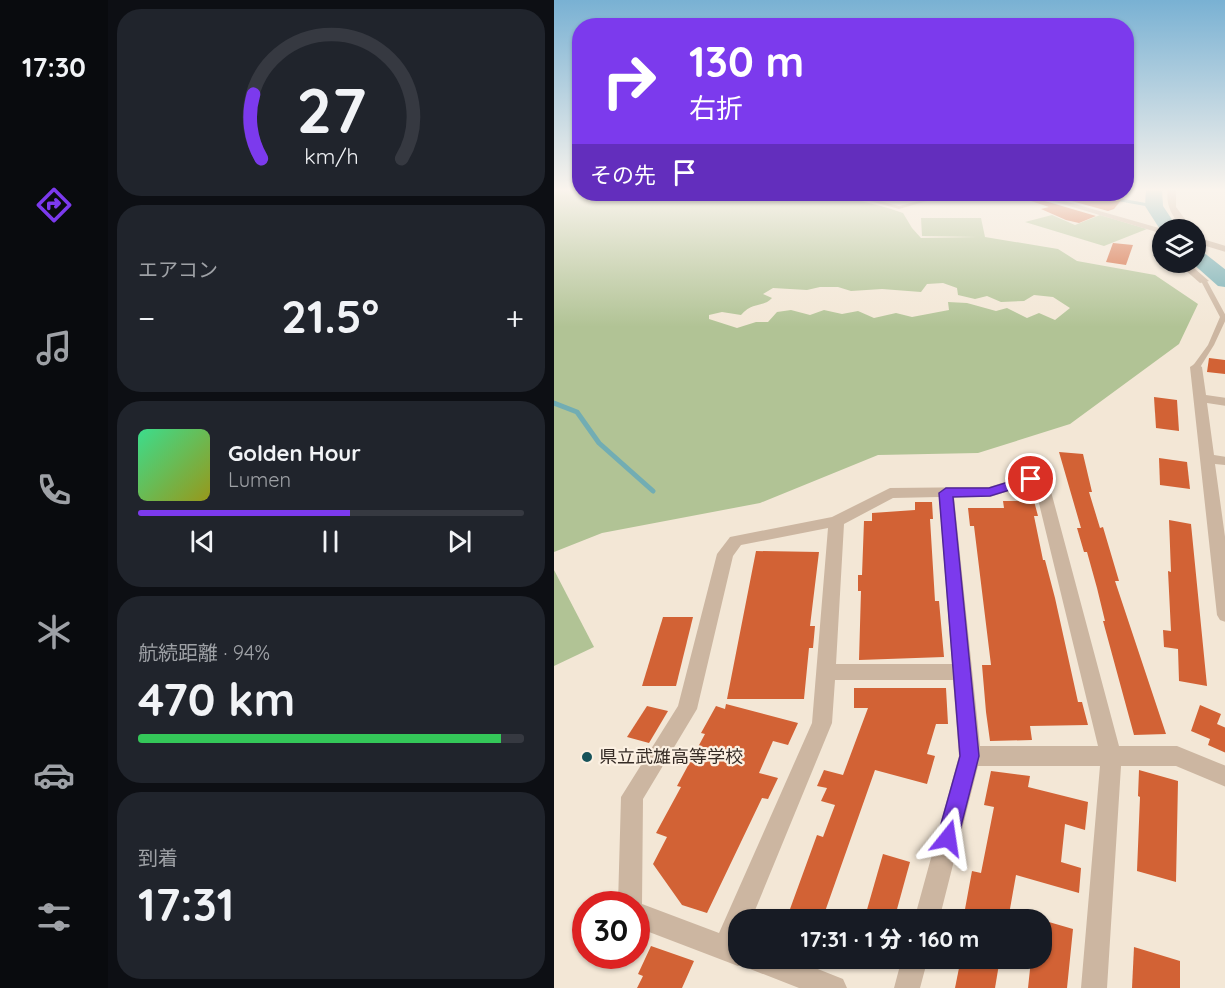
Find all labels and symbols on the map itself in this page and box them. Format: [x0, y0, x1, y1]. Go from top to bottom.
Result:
pin [1005, 453, 1056, 504]
place label: 県立武雄高等学校 [599, 745, 743, 768]
marker: 県立武雄高等学校 [580, 750, 594, 764]
position arrow [916, 806, 980, 870]
speed limit sign: 30 [572, 891, 650, 969]

